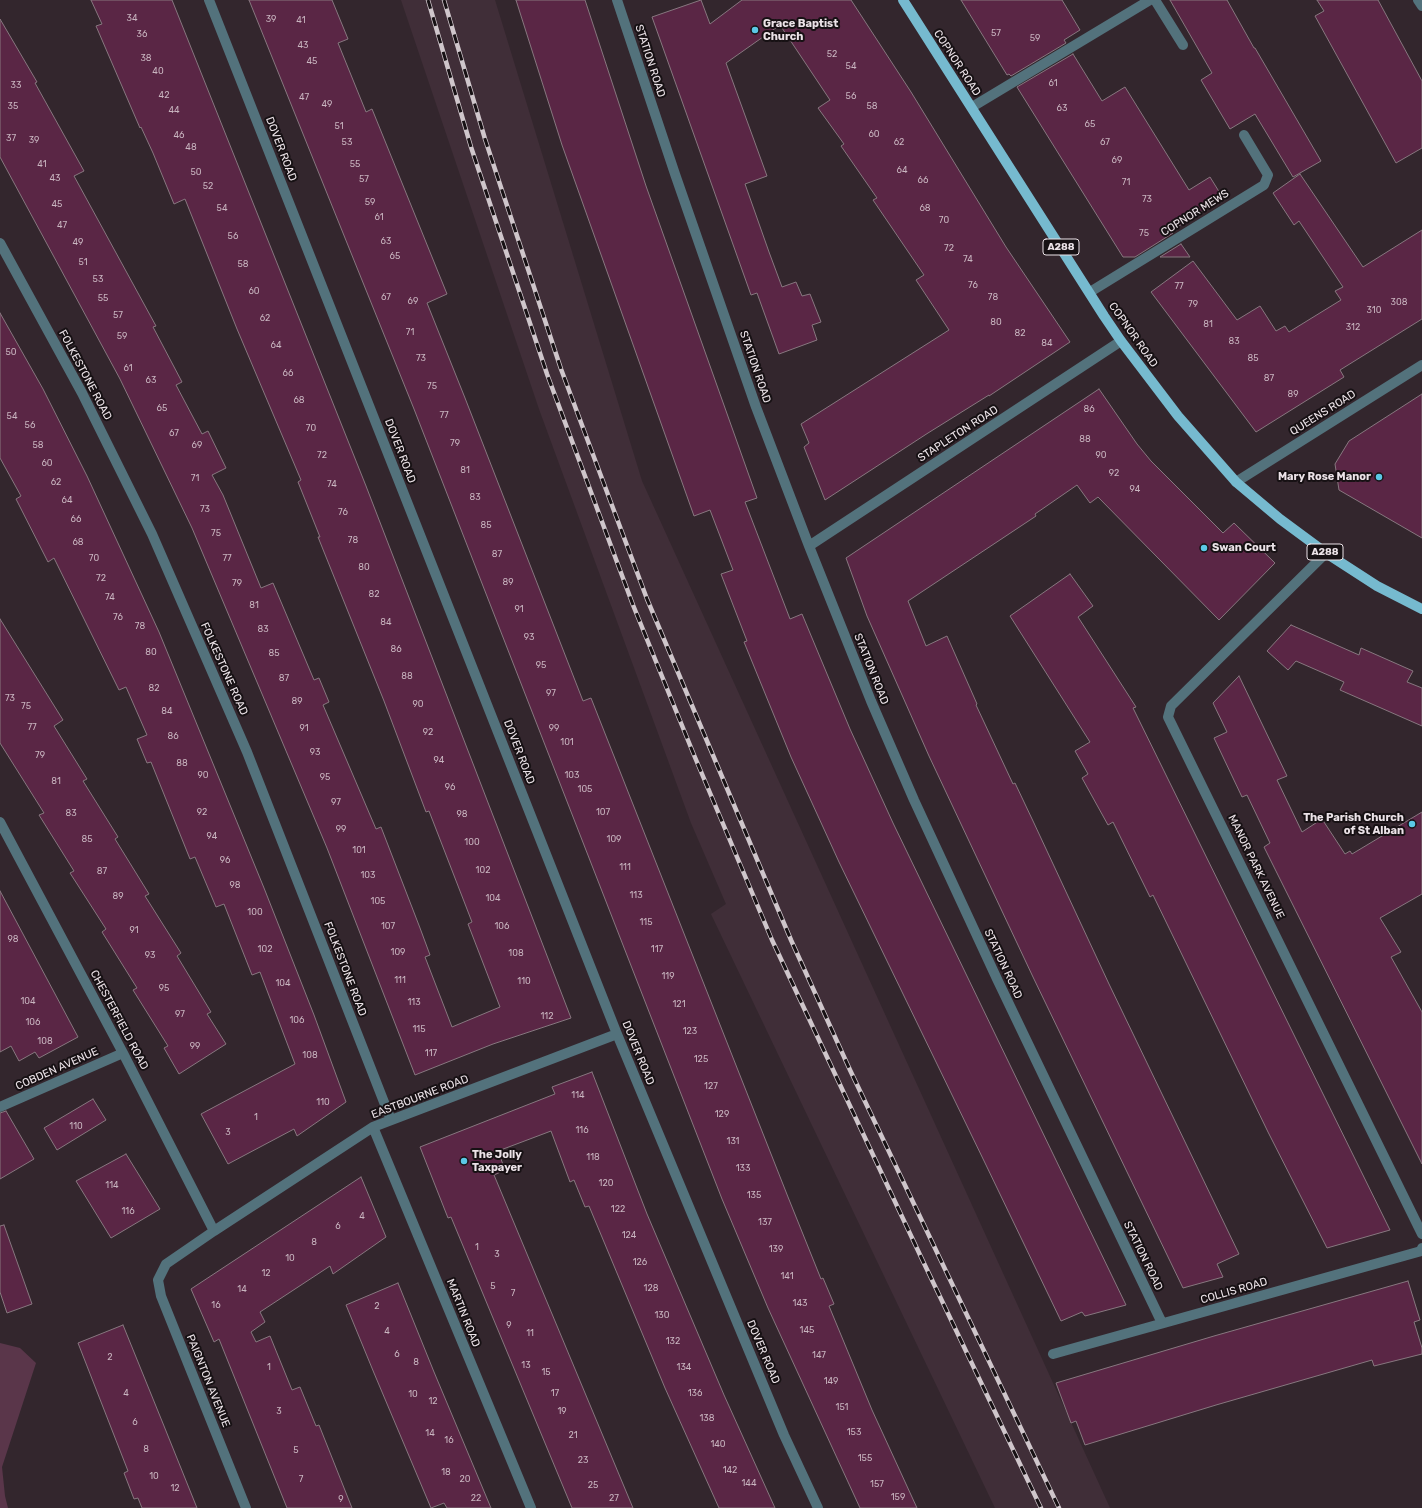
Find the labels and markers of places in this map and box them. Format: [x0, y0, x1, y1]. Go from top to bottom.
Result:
place label: Grace Baptist Church [763, 17, 838, 43]
marker: Grace Baptist Church [750, 25, 760, 35]
place label: Mary Rose Manor [1278, 470, 1371, 484]
marker: Mary Rose Manor [1374, 472, 1384, 482]
place label: Swan Court [1212, 541, 1276, 555]
marker: Swan Court [1199, 543, 1209, 553]
place label: The Parish Church of St Alban [1303, 811, 1404, 837]
marker: The Parish Church of St Alban [1407, 819, 1417, 829]
place label: The Jolly Taxpayer [472, 1148, 522, 1174]
marker: The Jolly Taxpayer [459, 1156, 469, 1166]

